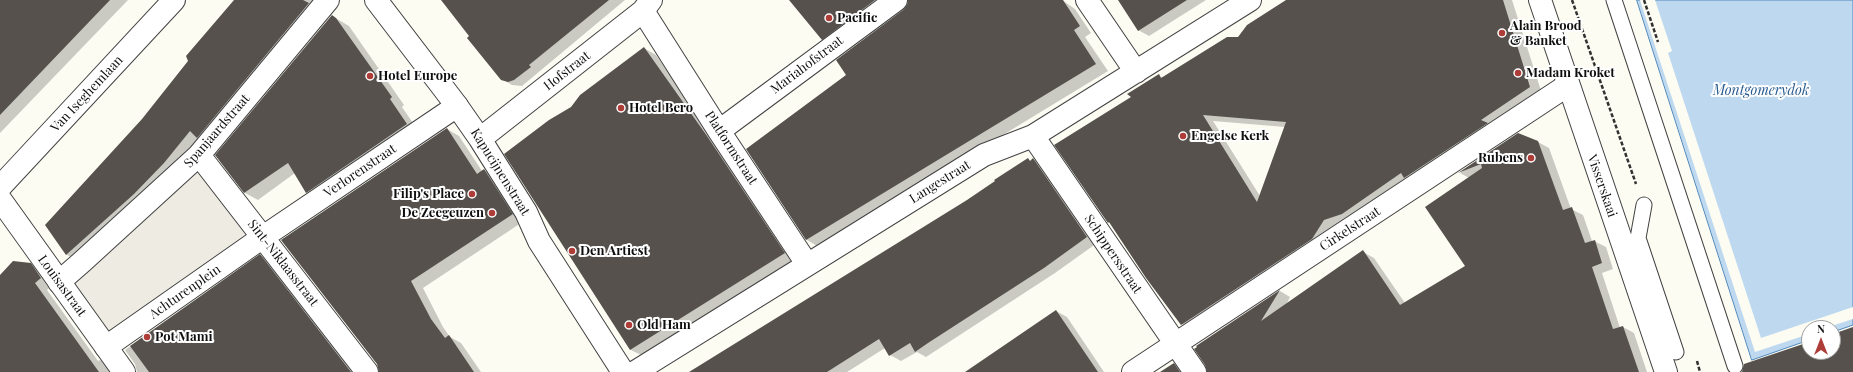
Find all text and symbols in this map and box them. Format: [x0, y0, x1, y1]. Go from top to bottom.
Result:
place label: Pacific [837, 10, 877, 26]
marker: Pacific [824, 13, 834, 23]
place label: Alain Brood & Banket [1510, 18, 1582, 49]
marker: Alain Brood & Banket [1497, 28, 1507, 38]
street label: Mariahofstraat [768, 33, 846, 97]
street label: Hofstraat [541, 48, 593, 94]
street label: Van Iseghemlaan [48, 53, 126, 135]
place label: Madam Kroket [1526, 65, 1615, 81]
place label: Hotel Europe [378, 68, 457, 84]
marker: Madam Kroket [1513, 68, 1523, 78]
marker: Hotel Europe [365, 71, 375, 81]
water label: Montgomerydok [1713, 83, 1809, 99]
street label: Spanjaardstraat [181, 91, 253, 171]
place label: Hotel Bero [629, 100, 693, 116]
marker: Hotel Bero [616, 103, 626, 113]
street label: Platformstraat [701, 108, 761, 188]
street label: Kapucijnenstraat [467, 126, 533, 218]
place label: Engelse Kerk [1191, 128, 1269, 144]
marker: Engelse Kerk [1178, 131, 1188, 141]
street label: Verlorenstraat [321, 141, 399, 201]
place label: Rubens [1478, 150, 1523, 166]
marker: Rubens [1526, 153, 1536, 163]
street label: Visserskaai [1584, 153, 1620, 219]
street label: Langestraat [907, 157, 973, 207]
place label: Filip's Place [393, 186, 464, 202]
marker: Filip's Place [467, 189, 477, 199]
street label: Cirkelstraat [1317, 204, 1383, 254]
place label: De Zeegeuzen [401, 205, 484, 221]
marker: De Zeegeuzen [487, 208, 497, 218]
street label: Schippersstraat [1081, 212, 1145, 296]
street label: Sint-Niklaasstraat [244, 217, 322, 309]
place label: Den Artiest [580, 243, 648, 259]
marker: Den Artiest [567, 246, 577, 256]
street label: Louisastraat [34, 252, 90, 320]
street label: Achturenplein [146, 262, 224, 322]
place label: Old Ham [637, 317, 691, 333]
marker: Old Ham [624, 320, 634, 330]
north arrow [1801, 320, 1841, 360]
text: N [1817, 321, 1825, 336]
place label: Pot Mami [155, 329, 213, 345]
marker: Pot Mami [142, 332, 152, 342]

